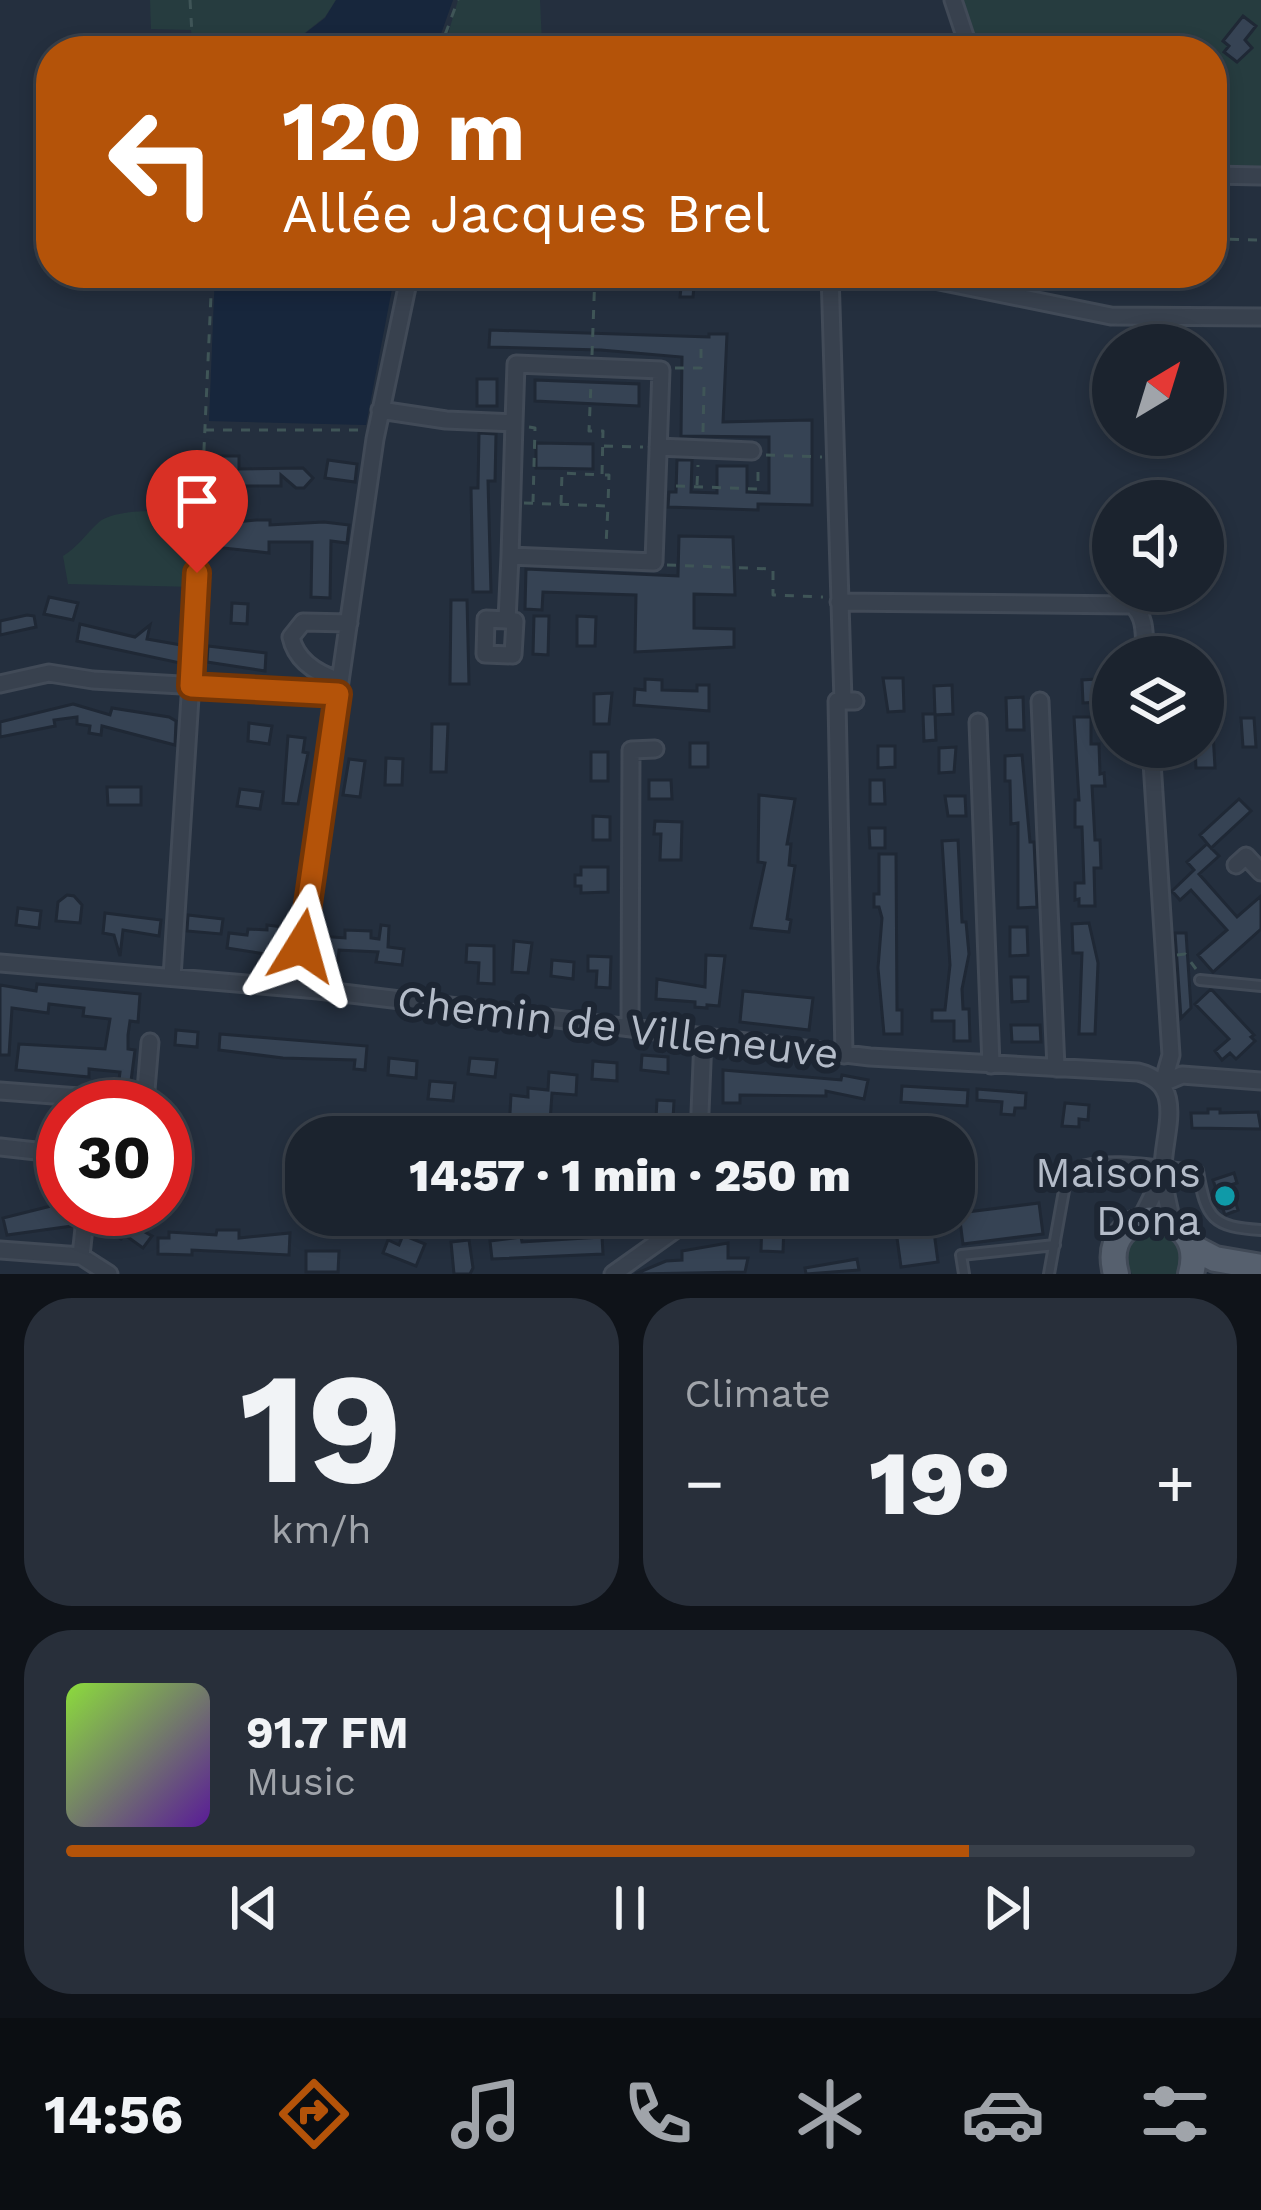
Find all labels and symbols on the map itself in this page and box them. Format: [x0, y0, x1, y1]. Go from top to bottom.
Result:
north arrow [1092, 324, 1224, 456]
pin [146, 450, 248, 573]
position arrow [239, 883, 365, 1009]
street label: Chemin de Villeneuve [394, 976, 842, 1078]
speed limit sign: 30 [36, 1080, 192, 1236]
place label: Maisons Dona [1035, 1148, 1201, 1245]
marker: Maisons Dona [1212, 1183, 1238, 1209]

